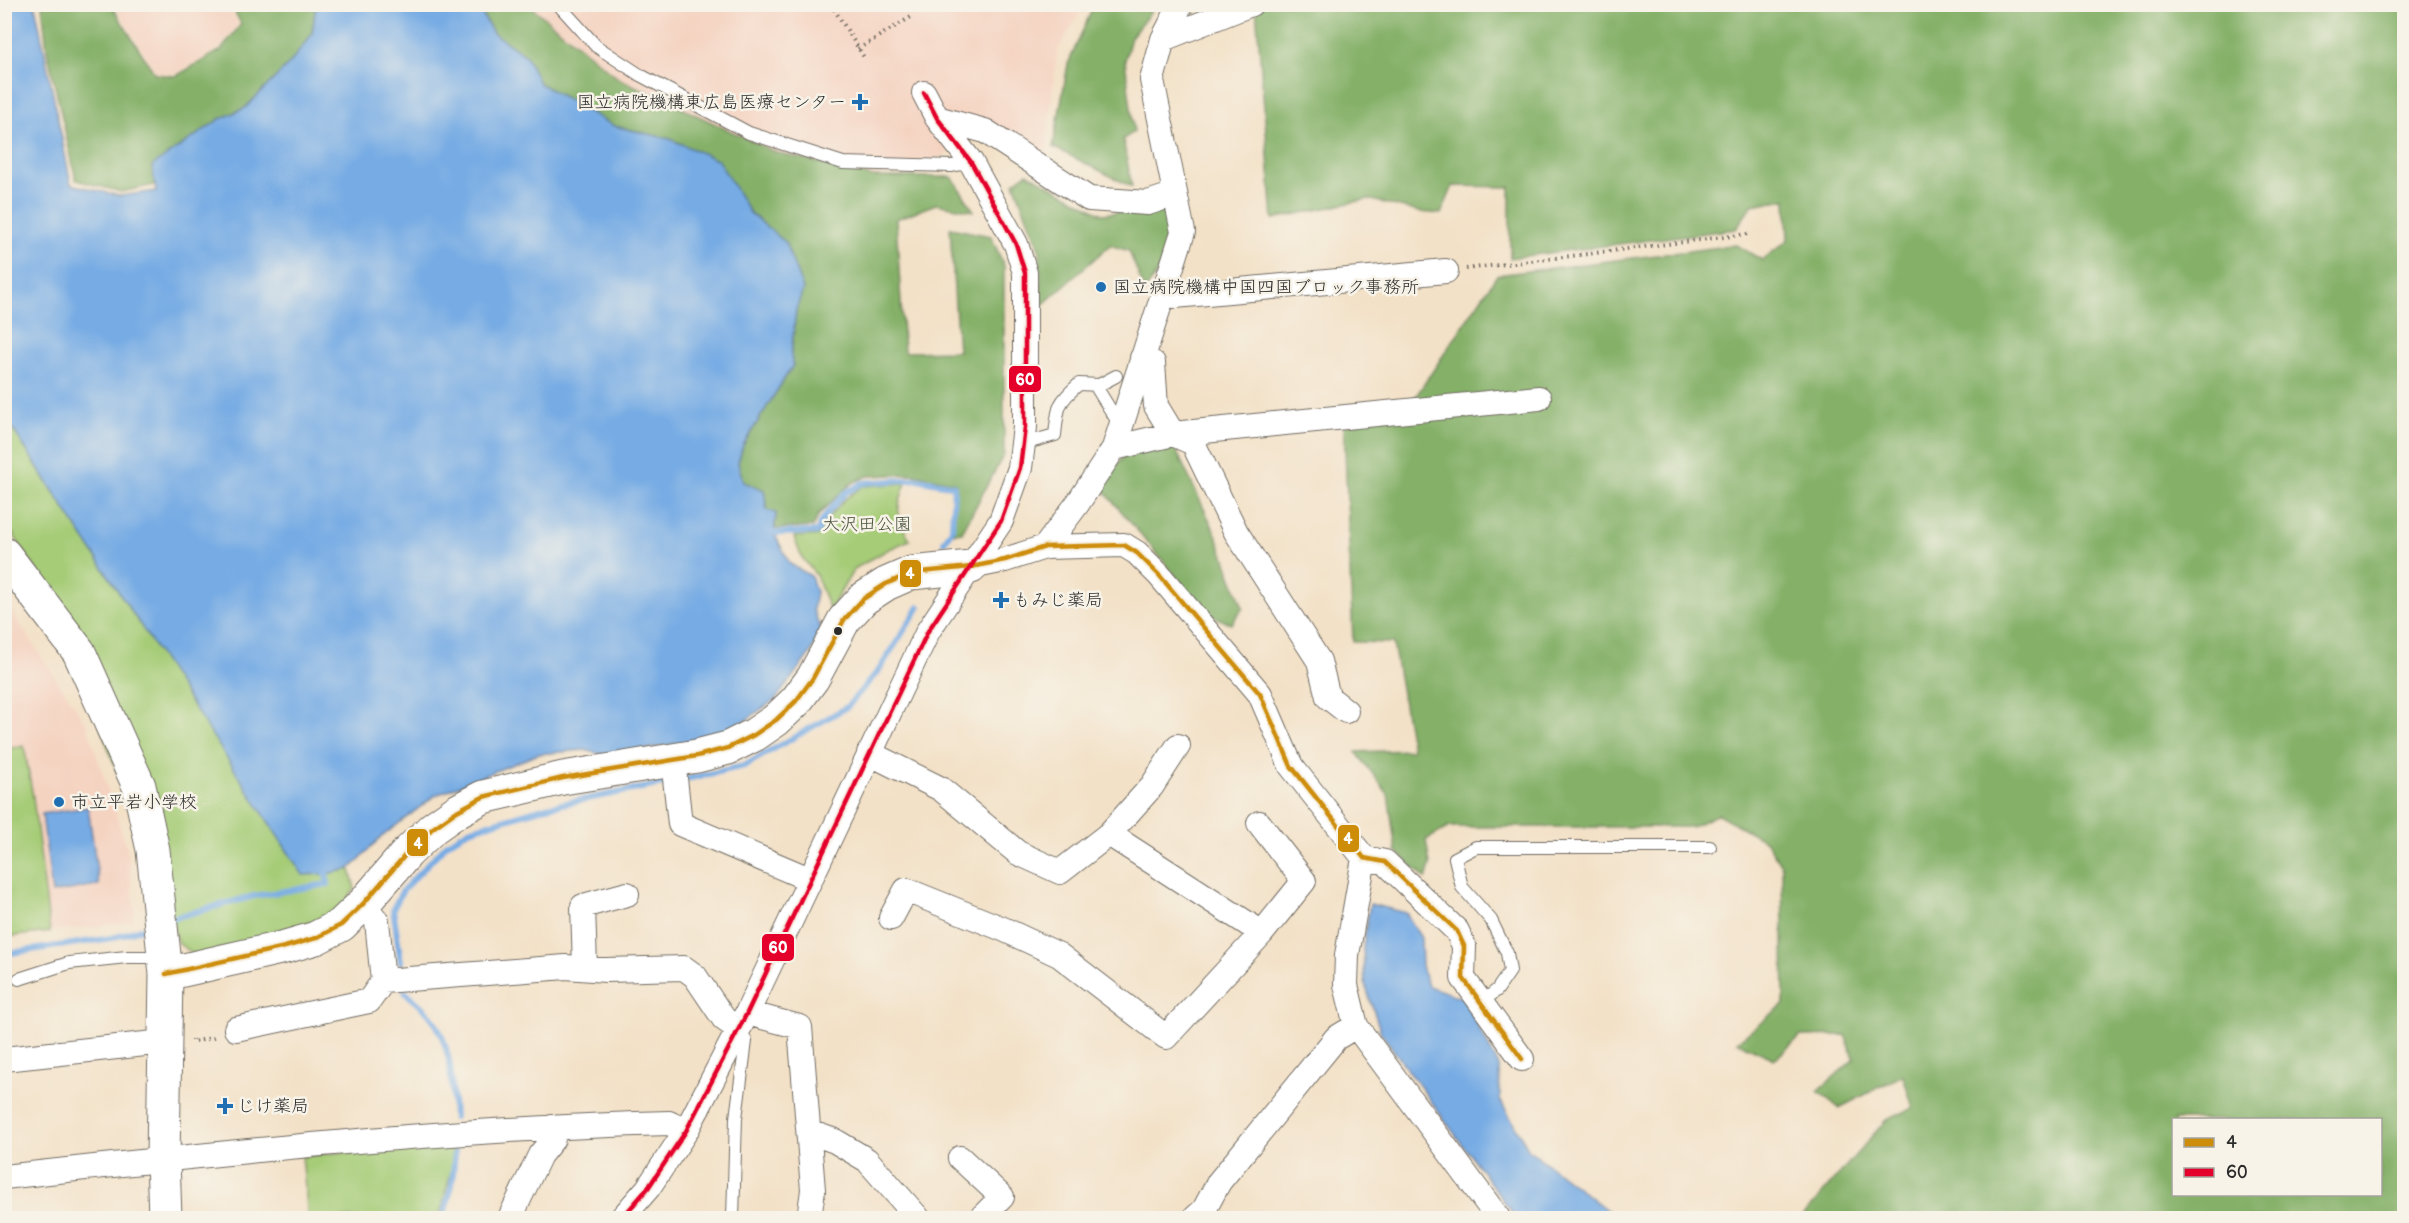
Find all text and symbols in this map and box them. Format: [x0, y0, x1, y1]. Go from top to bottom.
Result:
place label: 国立病院機構東広島医療センター [577, 92, 846, 113]
marker: 国立病院機構東広島医療センター [851, 93, 869, 111]
place label: 国立病院機構中国四国ブロック事務所 [1113, 277, 1419, 298]
marker: 国立病院機構中国四国ブロック事務所 [1094, 280, 1108, 294]
line badge: 60 [1008, 365, 1042, 393]
text: 60 [1015, 371, 1035, 390]
park label: 大沢田公園 [822, 514, 912, 535]
line badge: 4 [899, 559, 922, 588]
text: 4 [905, 565, 915, 584]
place label: もみじ薬局 [1013, 590, 1103, 611]
marker: もみじ薬局 [994, 593, 1008, 607]
unlabelled marker [832, 625, 844, 637]
place label: 市立平岩小学校 [71, 792, 197, 813]
marker: 市立平岩小学校 [52, 795, 66, 809]
line badge: 4 [1337, 824, 1360, 853]
line badge: 4 [406, 828, 429, 857]
text: 4 [1343, 830, 1353, 849]
text: 4 [413, 835, 423, 854]
line badge: 60 [761, 933, 795, 962]
text: 60 [768, 939, 788, 958]
place label: じけ薬局 [237, 1096, 309, 1117]
marker: じけ薬局 [218, 1099, 232, 1113]
legend [2172, 1118, 2382, 1196]
text: 4 [2226, 1132, 2237, 1153]
text: 60 [2226, 1162, 2248, 1183]

